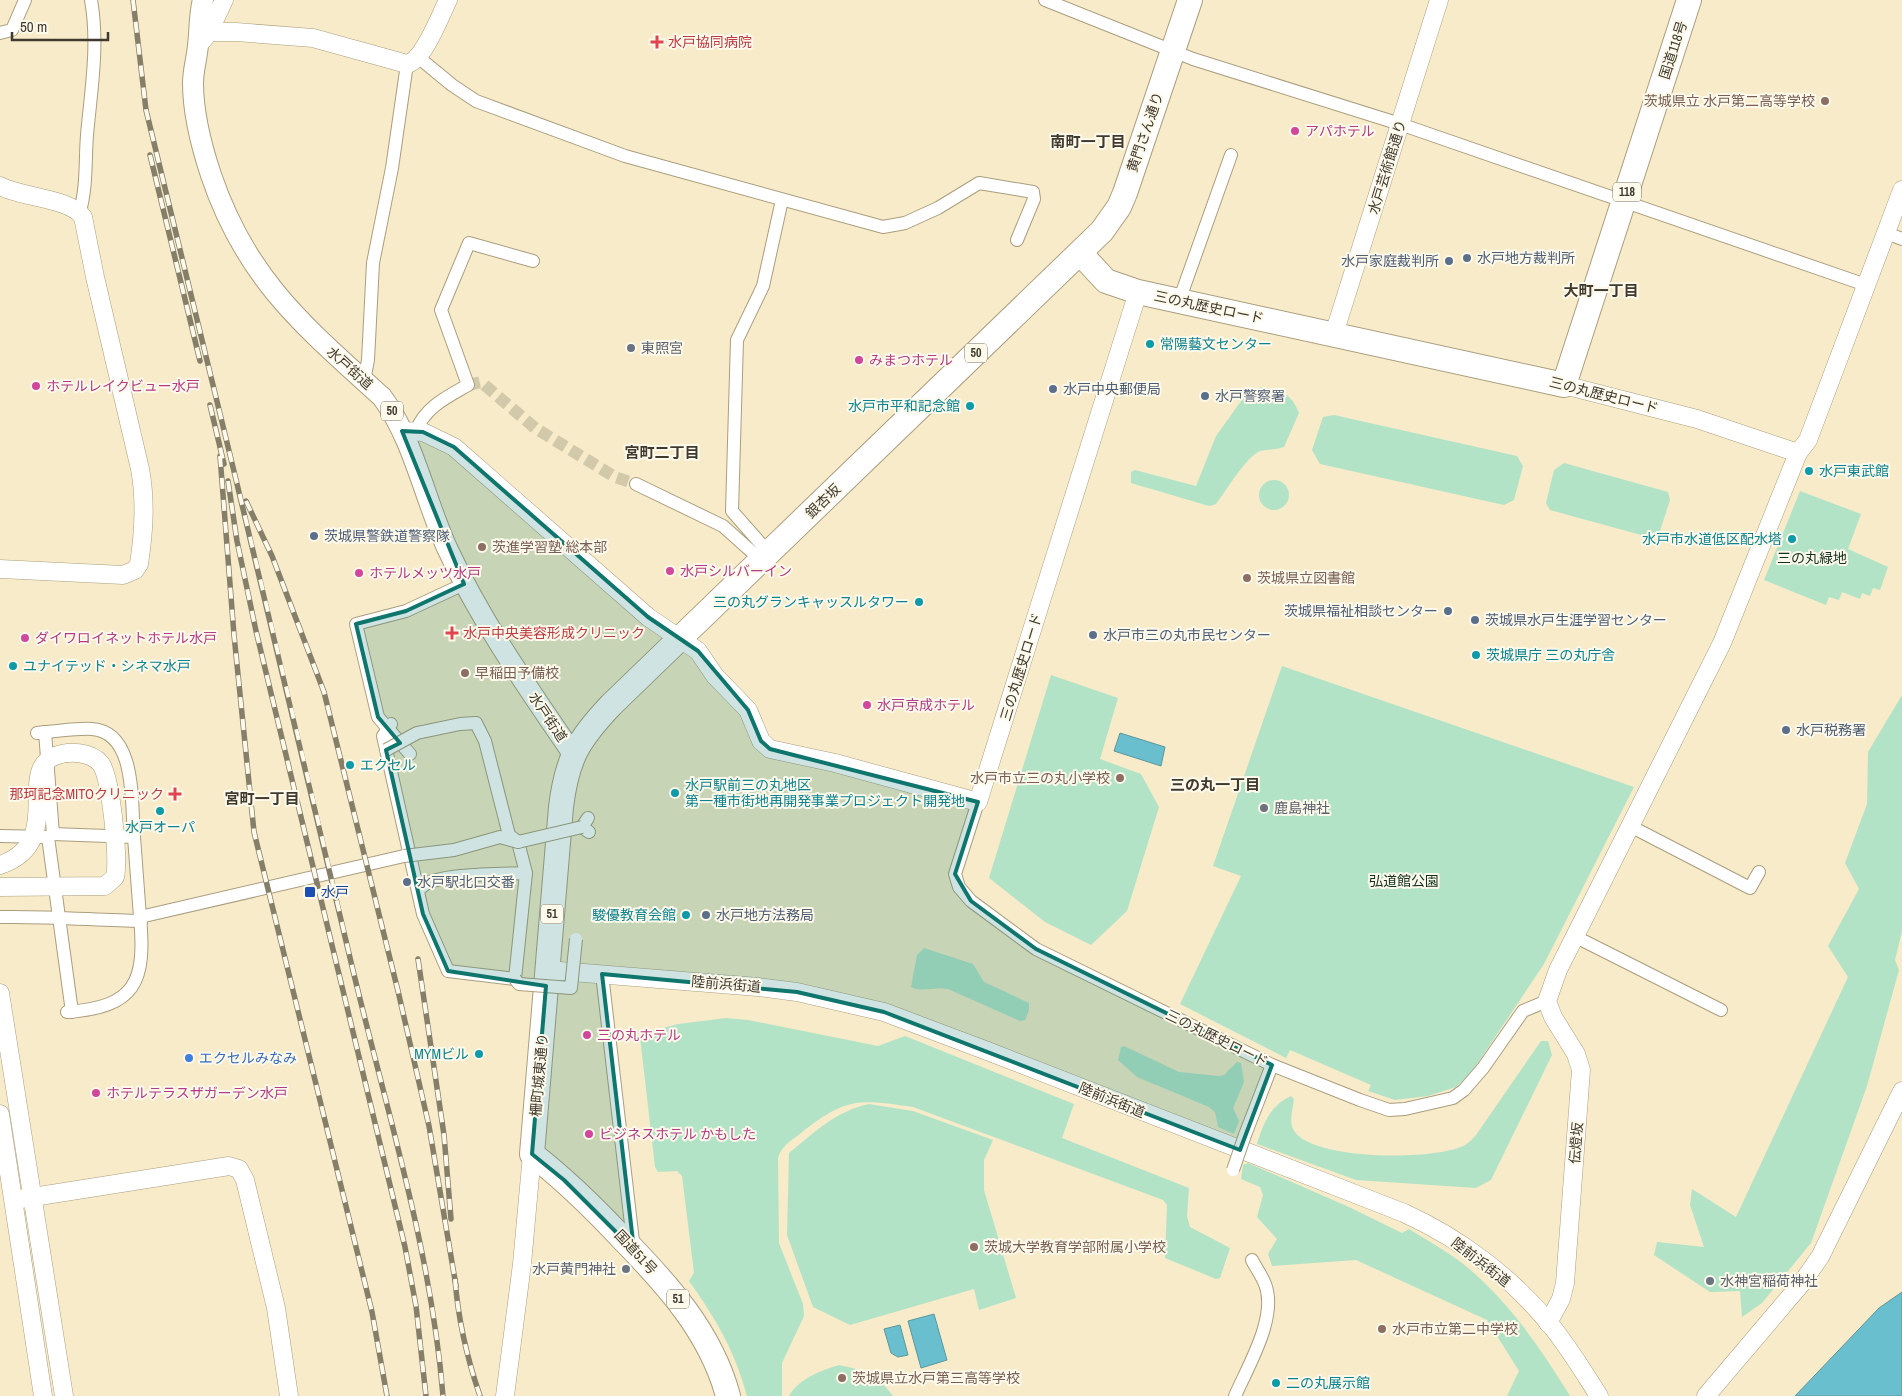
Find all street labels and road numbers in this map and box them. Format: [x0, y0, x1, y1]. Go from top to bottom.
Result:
street label: 国道118号 [1655, 19, 1691, 81]
street label: 黄門さん通り [1123, 89, 1167, 175]
street label: 水戸芸術館通り [1364, 118, 1410, 216]
road number: 118 [1613, 182, 1641, 202]
street label: 三の丸歴史ロード [1152, 287, 1266, 327]
street label: 水戸街道 [323, 343, 377, 393]
road number: 50 [965, 343, 987, 362]
street label: 三の丸歴史ロード [1547, 373, 1661, 417]
road number: 50 [381, 402, 403, 421]
street label: 銀杏坂 [802, 480, 844, 522]
street label: 三の丸歴史ロード [996, 611, 1046, 723]
street label: 水戸街道 [525, 689, 571, 745]
road number: 51 [541, 904, 563, 924]
street label: 陸前浜街道 [690, 972, 762, 996]
street label: 三の丸歴史ロード [1163, 1005, 1271, 1071]
street label: 柵町城東通り [526, 1032, 552, 1118]
street label: 陸前浜街道 [1076, 1079, 1148, 1121]
street label: 伝燈坂 [1565, 1121, 1587, 1165]
street label: 国道51号 [611, 1226, 661, 1278]
street label: 陸前浜街道 [1448, 1233, 1514, 1291]
road number: 51 [667, 1290, 689, 1308]

